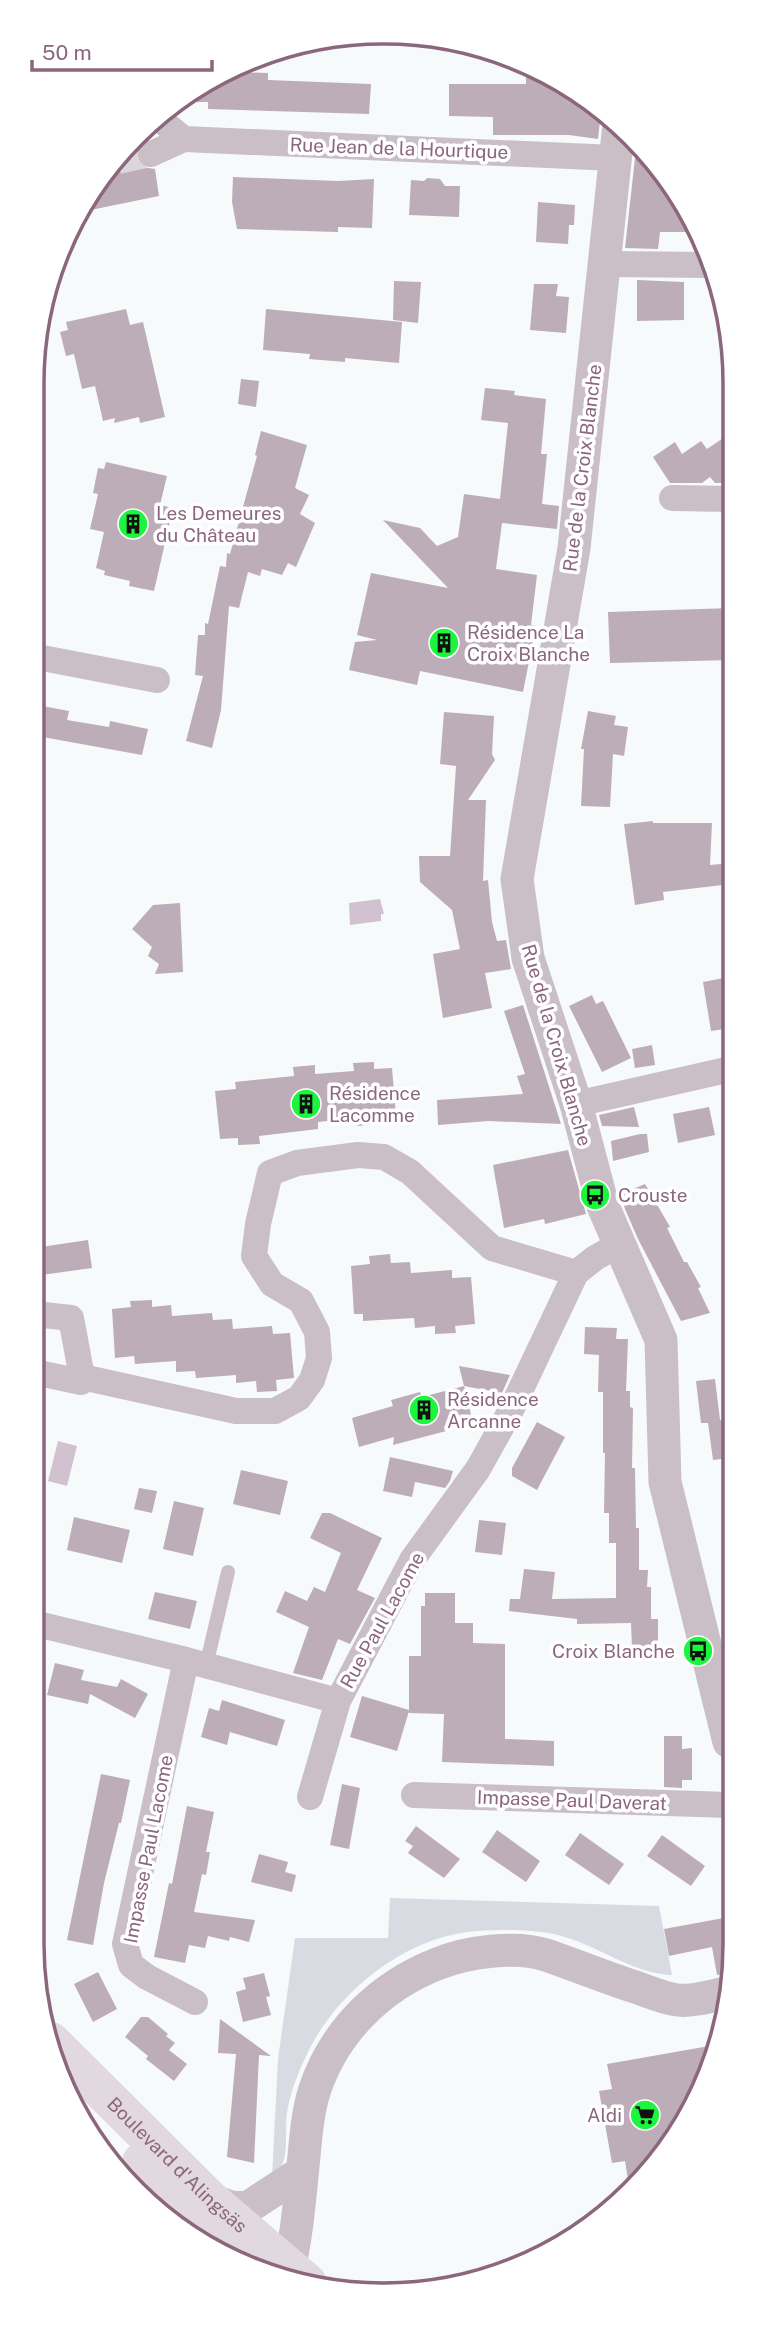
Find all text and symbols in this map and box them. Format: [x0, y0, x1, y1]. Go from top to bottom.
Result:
scale bar [32, 28, 212, 72]
text: 50 m [42, 40, 92, 65]
street label: Rue Jean de la Hourtique [289, 133, 509, 163]
street label: Rue de la Croix Blanche [558, 363, 606, 573]
place label: Les Demeures du Château [156, 502, 281, 546]
building icon: Les Demeures du Château [116, 507, 150, 541]
place label: Résidence La Croix Blanche [467, 621, 590, 665]
building icon: Résidence La Croix Blanche [427, 626, 461, 660]
street label: Rue de la Croix Blanche [518, 941, 596, 1149]
place label: Résidence Lacomme [329, 1082, 421, 1126]
building icon: Résidence Lacomme [289, 1087, 323, 1121]
bus stop icon: Crouste [578, 1178, 612, 1212]
place label: Crouste [618, 1184, 687, 1206]
place label: Résidence Arcanne [447, 1388, 539, 1432]
building icon: Résidence Arcanne [407, 1393, 441, 1427]
street label: Rue Paul Lacome [335, 1548, 429, 1692]
bus stop icon: Croix Blanche [681, 1634, 715, 1668]
place label: Croix Blanche [552, 1640, 675, 1662]
street label: Impasse Paul Lacome [119, 1753, 177, 1945]
street label: Impasse Paul Daverat [477, 1786, 667, 1814]
street label: Boulevard d'Alingsäs [103, 2093, 252, 2237]
supermarket icon: Aldi [628, 2098, 662, 2132]
place label: Aldi [587, 2104, 622, 2126]

